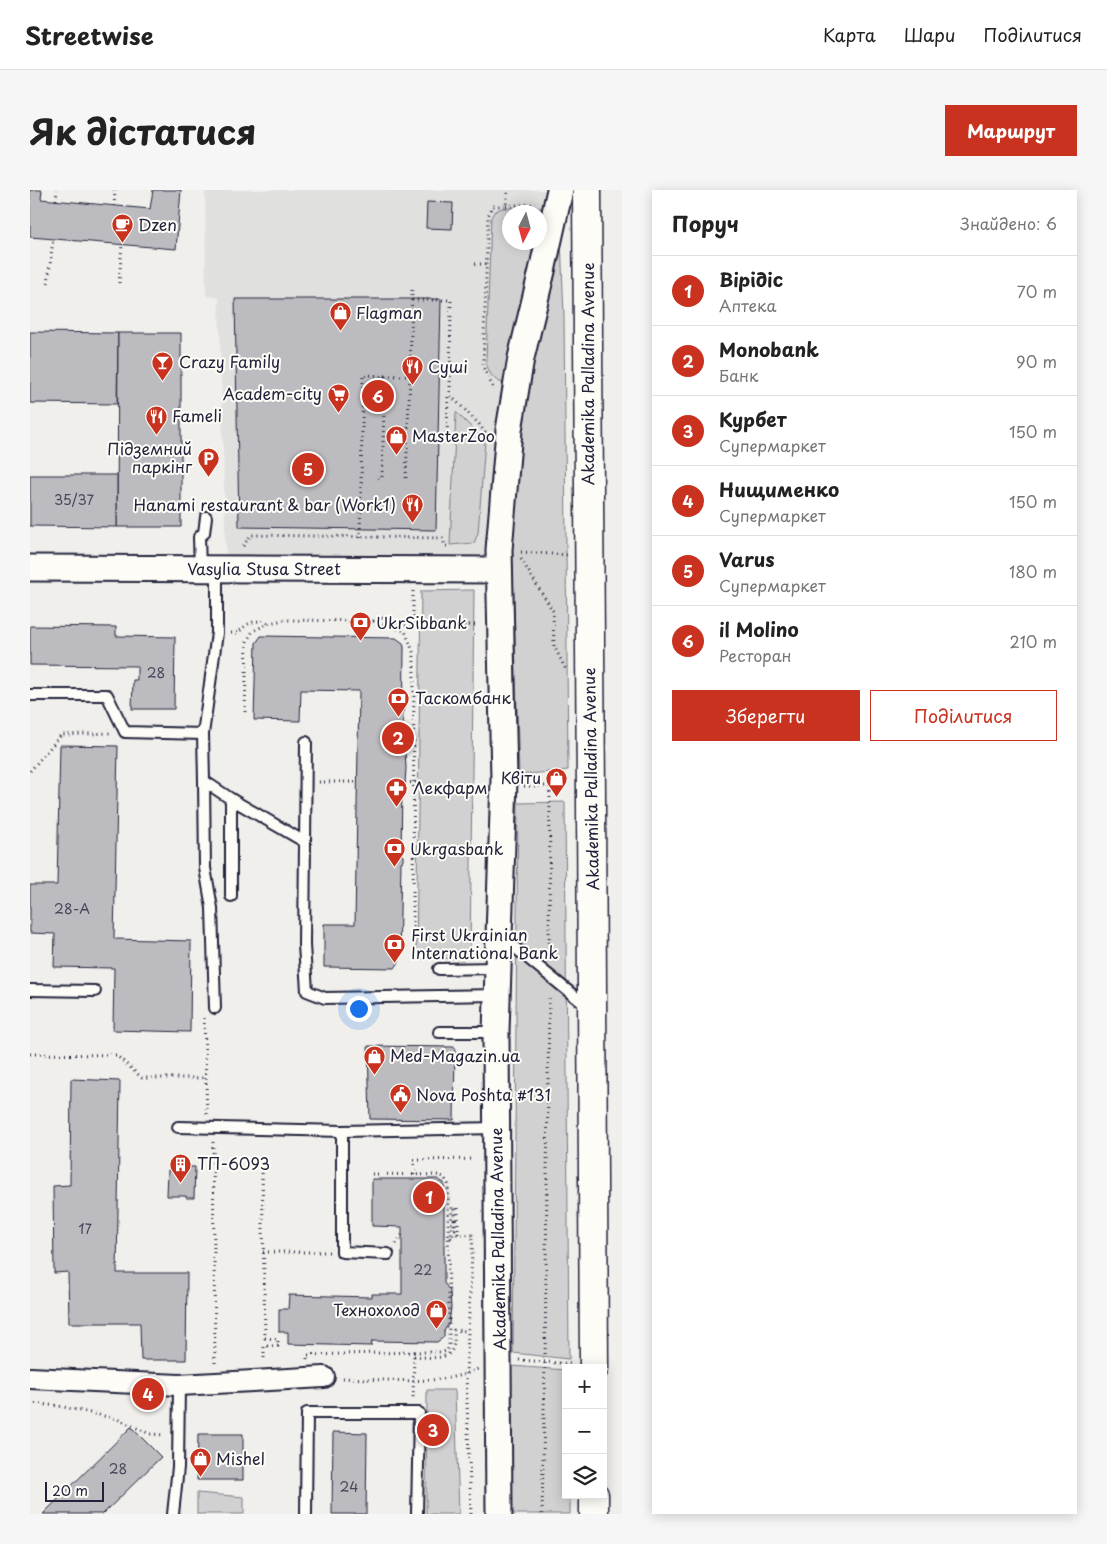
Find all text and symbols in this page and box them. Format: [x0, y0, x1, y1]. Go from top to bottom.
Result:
text: Streetwise [25, 17, 154, 53]
text: Карта [823, 21, 876, 48]
text: Шари [904, 21, 956, 48]
text: Поділитися [984, 21, 1082, 48]
text: Як дістатися [30, 104, 256, 157]
button: Маршрут [945, 105, 1077, 156]
north arrow [502, 205, 547, 250]
text: Поруч [672, 207, 739, 239]
text: Знайдено: 6 [960, 211, 1057, 235]
place label: Dzen [138, 212, 177, 236]
cafe icon: Dzen [110, 213, 134, 244]
street label: Akademika Palladina Avenue [575, 263, 599, 485]
text: Вірідіс [719, 265, 783, 293]
text: 1 [684, 279, 692, 303]
text: 70 m [1017, 279, 1057, 303]
text: Аптека [719, 293, 776, 317]
place label: Flagman [356, 300, 422, 324]
shop icon: Flagman [328, 301, 352, 332]
text: Monobank [719, 335, 819, 363]
place label: Crazy Family [179, 349, 280, 373]
text: 2 [682, 349, 694, 373]
text: 90 m [1016, 349, 1057, 373]
bar icon: Crazy Family [151, 350, 175, 381]
place label: Суші [428, 354, 468, 378]
restaurant icon: Суші [400, 355, 424, 386]
text: Банк [719, 363, 759, 387]
pin: 6 [362, 377, 394, 415]
place label: Academ-city [223, 381, 322, 405]
supermarket icon: Academ-city [326, 382, 350, 413]
place label: Fameli [172, 403, 222, 427]
restaurant icon: Fameli [144, 404, 168, 435]
text: Курбет [719, 405, 787, 433]
text: 3 [683, 419, 693, 443]
text: 150 m [1009, 419, 1057, 443]
place label: MasterZoo [412, 423, 495, 447]
shop icon: MasterZoo [384, 424, 408, 455]
text: Супермаркет [719, 433, 826, 457]
place label: Підземний паркінг [107, 436, 193, 478]
parking icon: Підземний паркінг [196, 446, 220, 477]
pin: 5 [292, 450, 324, 488]
text: Нищименко [719, 475, 839, 503]
house number: 35/37 [54, 489, 95, 510]
text: 4 [683, 489, 693, 513]
text: 150 m [1009, 489, 1057, 513]
place label: Hanami restaurant & bar (Work1) [133, 492, 396, 516]
restaurant icon: Hanami restaurant & bar (Work1) [400, 493, 424, 524]
text: Супермаркет [719, 503, 826, 527]
text: Varus [719, 545, 775, 573]
street label: Vasylia Stusa Street [187, 556, 341, 580]
text: 5 [683, 559, 693, 583]
text: 180 m [1009, 559, 1057, 583]
text: Супермаркет [719, 573, 826, 597]
place label: UkrSibbank [376, 610, 467, 634]
bank icon: UkrSibbank [348, 611, 372, 642]
text: il Molino [719, 615, 799, 643]
text: 6 [682, 629, 694, 653]
text: 210 m [1009, 629, 1057, 653]
text: Ресторан [719, 643, 792, 667]
house number: 28 [147, 662, 165, 683]
street label: Akademika Palladina Avenue [576, 667, 604, 891]
place label: Таскомбанк [415, 685, 512, 709]
bank icon: Таскомбанк [387, 686, 411, 717]
button: Зберегти [672, 690, 860, 741]
button: Поділитися [870, 690, 1057, 741]
pin: 2 [382, 719, 414, 757]
place label: Квіти [500, 765, 541, 789]
shop icon: Квіти [545, 766, 569, 797]
place label: Лекфарм [413, 775, 488, 799]
pharmacy icon: Лекфарм [385, 776, 409, 807]
place label: Ukrgasbank [410, 836, 504, 860]
bank icon: Ukrgasbank [382, 837, 406, 868]
house number: 28-А [54, 898, 90, 919]
place label: First Ukrainian International Bank [411, 922, 558, 964]
bank icon: First Ukrainian International Bank [383, 932, 407, 963]
your location [346, 996, 372, 1022]
place label: Med-Magazin.ua [390, 1043, 520, 1067]
shop icon: Med-Magazin.ua [362, 1044, 386, 1075]
place label: Nova Poshta #131 [416, 1082, 551, 1106]
public building icon: Nova Poshta #131 [388, 1083, 412, 1114]
street label: Akademika Palladina Avenue [483, 1127, 511, 1351]
place label: ТП-6093 [197, 1151, 270, 1175]
building icon: ТП-6093 [169, 1152, 193, 1183]
pin: 1 [413, 1178, 445, 1216]
house number: 17 [78, 1218, 92, 1239]
house number: 22 [414, 1259, 432, 1280]
place label: Технохолод [333, 1297, 420, 1321]
shop icon: Технохолод [424, 1298, 448, 1329]
map controls [562, 1364, 607, 1499]
button: + [562, 1364, 607, 1409]
pin: 4 [132, 1375, 164, 1413]
button: − [562, 1409, 607, 1454]
pin: 3 [417, 1411, 449, 1449]
place label: Mishel [216, 1446, 265, 1470]
shop icon: Mishel [188, 1447, 212, 1478]
button: layers [562, 1454, 607, 1499]
house number: 28 [109, 1458, 127, 1479]
house number: 24 [340, 1476, 358, 1497]
scale bar [45, 1479, 104, 1502]
text: 20 m [52, 1480, 88, 1501]

